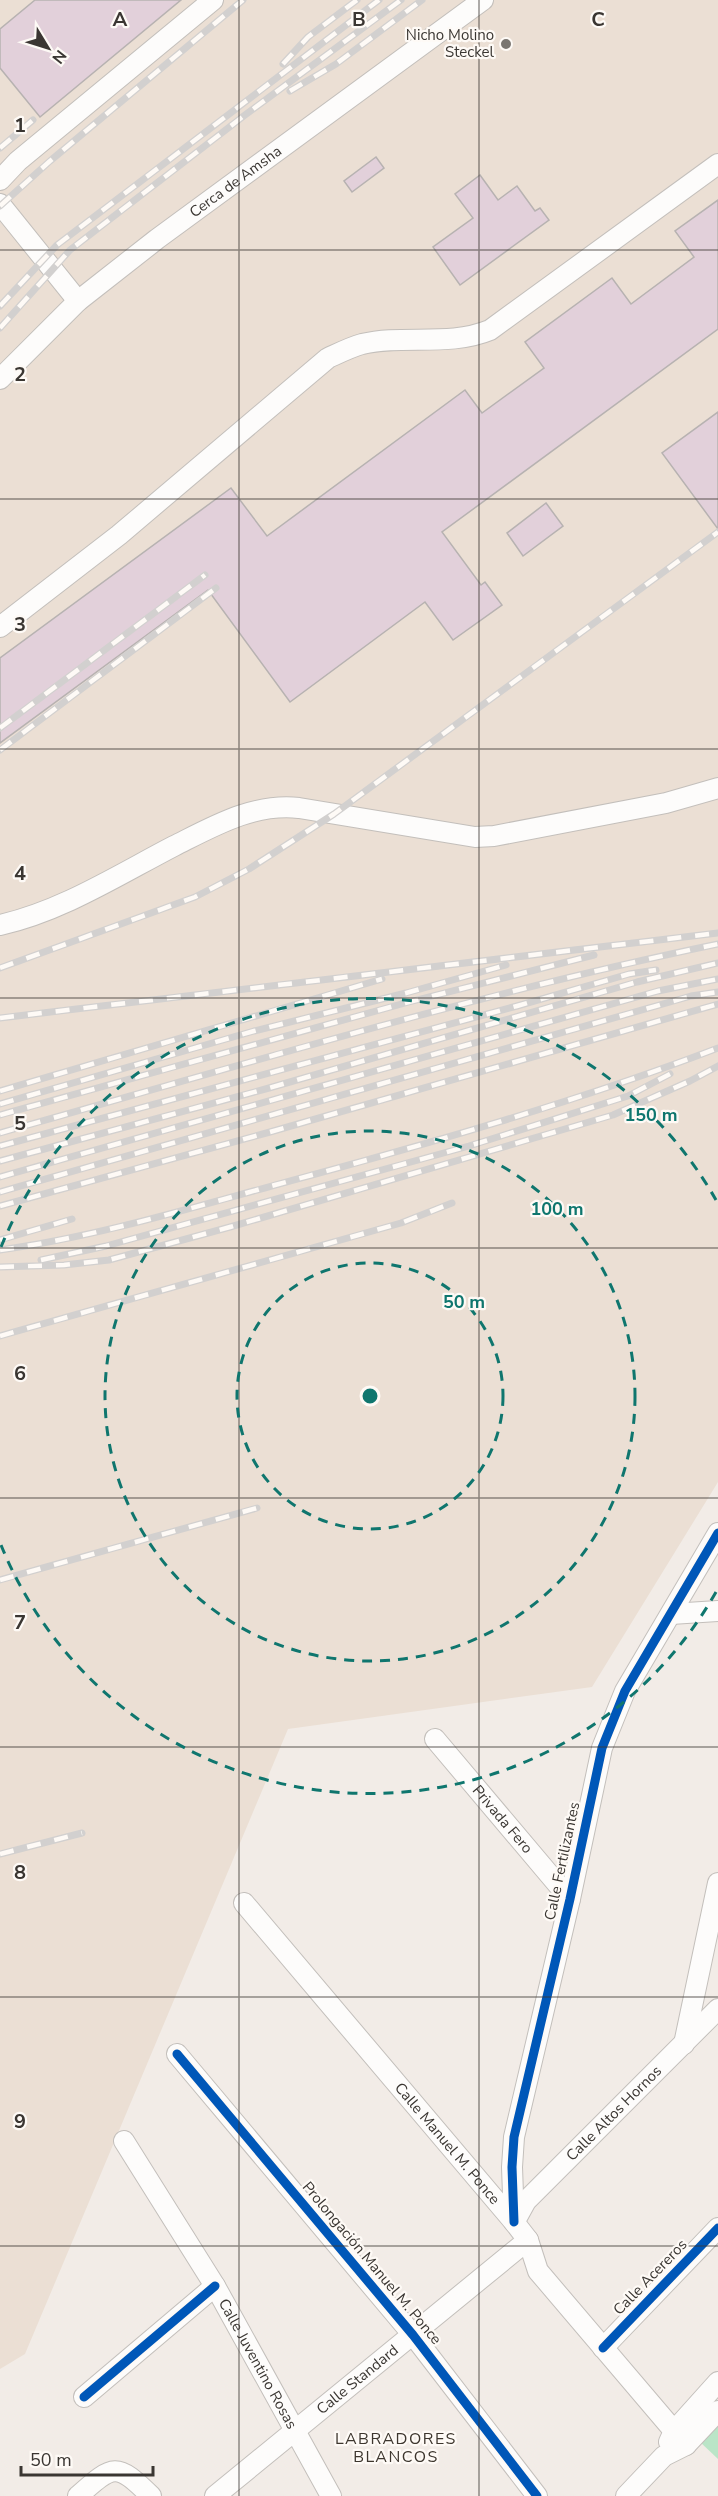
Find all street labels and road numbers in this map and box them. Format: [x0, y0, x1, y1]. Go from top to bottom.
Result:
street label: Cerca de Amsha [185, 141, 286, 222]
street label: Privada Fero [468, 1781, 537, 1858]
street label: Calle Fertilizantes [540, 1800, 584, 1922]
street label: Calle Altos Hornos [562, 2061, 666, 2165]
street label: Calle Manuel M. Ponce [390, 2078, 505, 2208]
street label: Prolongación Manuel M. Ponce [298, 2177, 446, 2349]
street label: Calle Acereros [609, 2235, 691, 2319]
street label: Calle Juventino Rosas [214, 2295, 302, 2432]
street label: Calle Standard [312, 2340, 403, 2419]

